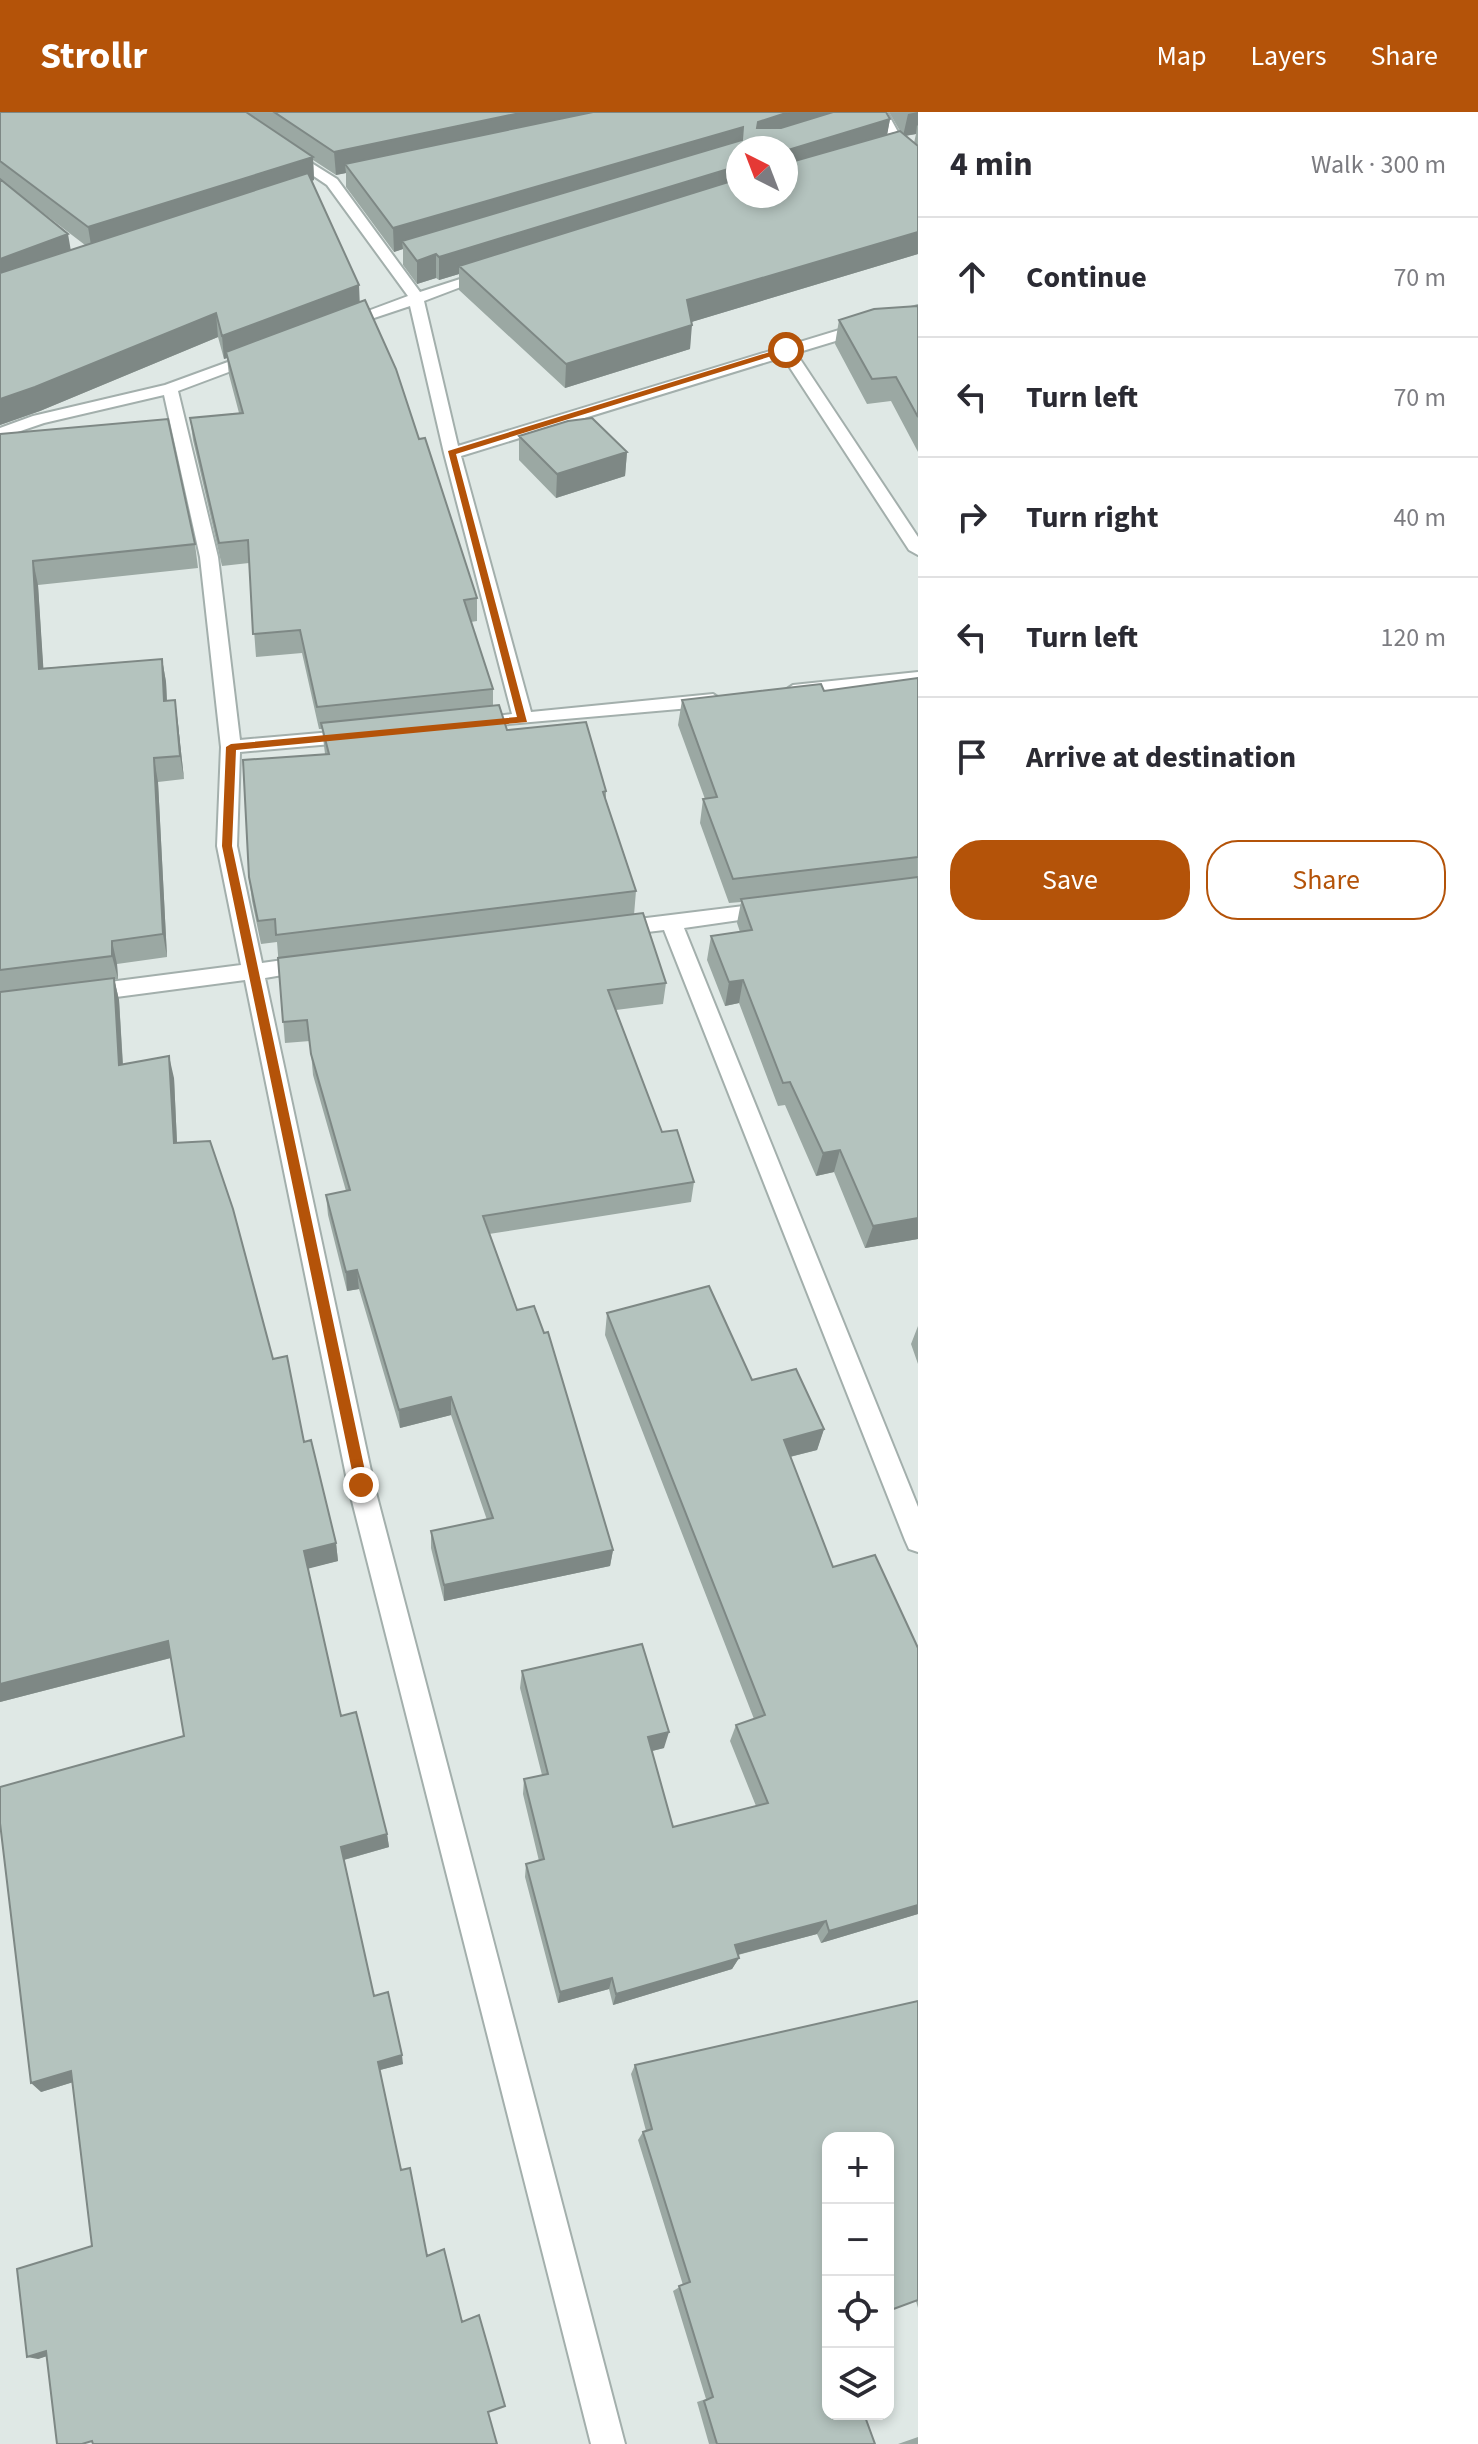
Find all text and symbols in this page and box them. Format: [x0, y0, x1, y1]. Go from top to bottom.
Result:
text: Strollr [40, 29, 147, 83]
text: Map [1156, 36, 1206, 76]
text: Layers [1250, 36, 1326, 76]
text: Share [1370, 36, 1438, 76]
north arrow [726, 136, 798, 208]
text: 4 min [950, 140, 1033, 189]
text: Walk · 300 m [1311, 146, 1446, 183]
icon: ahead [950, 255, 994, 299]
text: Continue [1026, 256, 1147, 299]
text: 70 m [1393, 259, 1446, 296]
route start [768, 332, 804, 368]
icon: left [950, 375, 994, 419]
text: Turn left [1026, 376, 1138, 419]
text: 70 m [1393, 379, 1446, 416]
icon: right [950, 495, 994, 539]
text: Turn right [1026, 496, 1158, 539]
text: 40 m [1393, 499, 1446, 536]
icon: left [950, 615, 994, 659]
text: Turn left [1026, 616, 1138, 659]
text: 120 m [1380, 619, 1446, 656]
icon: arrive [950, 735, 994, 779]
text: Arrive at destination [1026, 736, 1296, 779]
button: Save [950, 840, 1190, 920]
button: Share [1206, 840, 1446, 920]
route end [343, 1467, 379, 1503]
map controls [822, 2132, 894, 2420]
button: + [822, 2132, 894, 2204]
button: − [822, 2204, 894, 2276]
button: locate [822, 2276, 894, 2348]
button: layers [822, 2348, 894, 2420]

